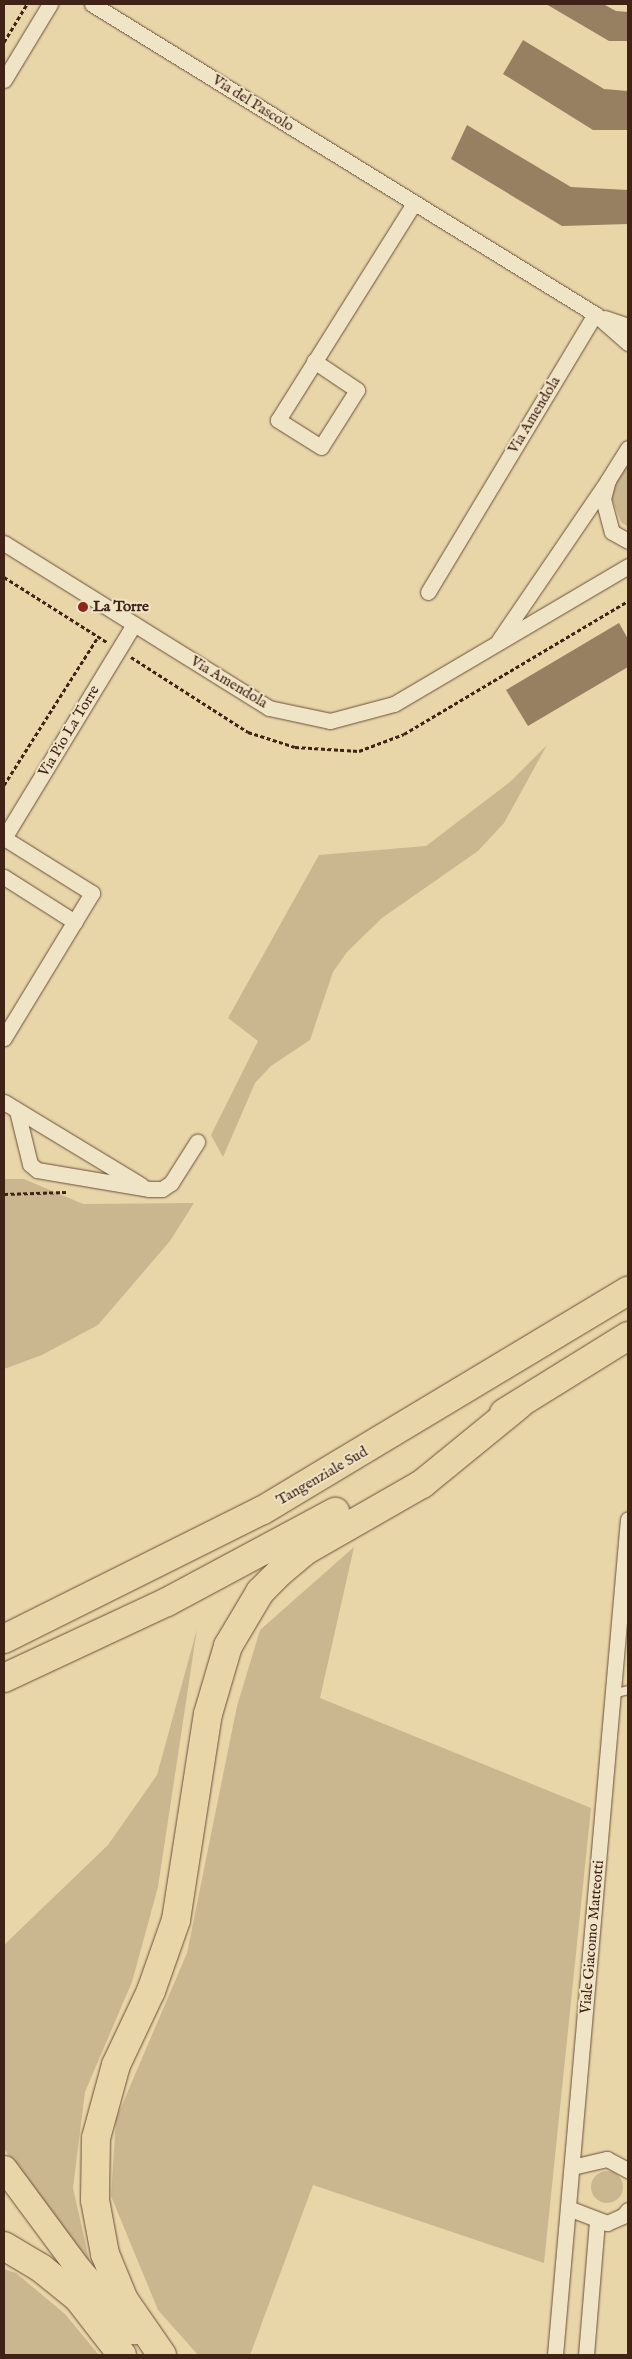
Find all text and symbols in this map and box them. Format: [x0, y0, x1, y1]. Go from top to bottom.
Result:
street label: Via del Pascolo [209, 71, 297, 135]
street label: Via Amendola [504, 373, 564, 457]
place label: La Torre [93, 598, 149, 616]
marker: La Torre [77, 601, 89, 613]
street label: Via Amendola [187, 652, 271, 712]
street label: Via Pio La Torre [35, 682, 103, 780]
street label: Tangenziale Sud [273, 1443, 371, 1509]
street label: Viale Giacomo Matteotti [576, 1859, 608, 2015]

